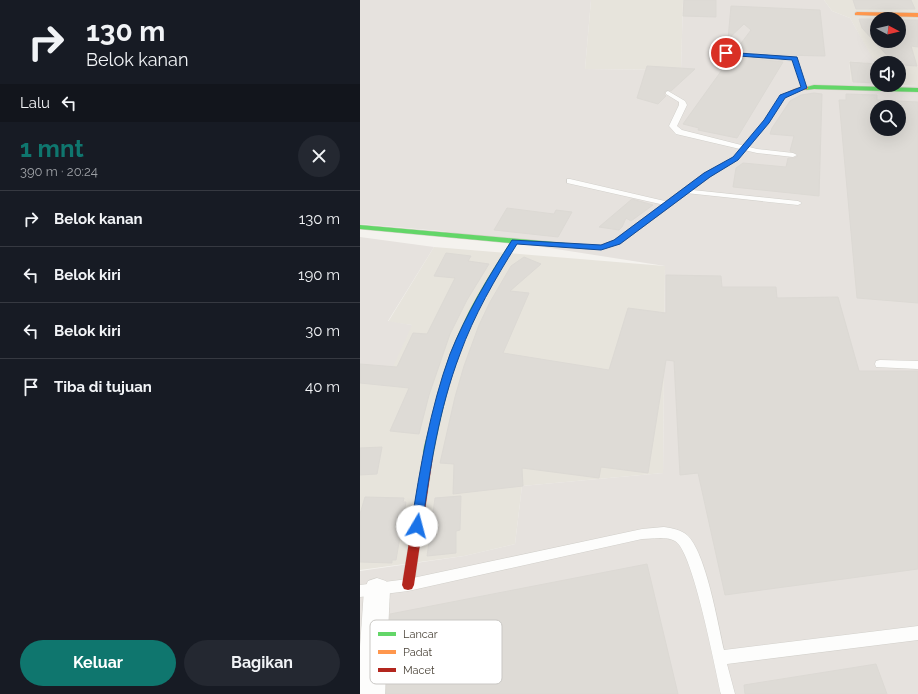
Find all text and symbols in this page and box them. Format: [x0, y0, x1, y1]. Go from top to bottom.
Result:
north arrow [870, 12, 906, 48]
map controls [870, 12, 906, 136]
text: 130 m [86, 15, 165, 48]
icon: right [20, 16, 72, 68]
pin [709, 36, 743, 70]
icon: arrive [715, 42, 737, 64]
text: Belok kanan [86, 49, 188, 70]
button: sound [870, 56, 906, 92]
icon: left [58, 92, 80, 114]
text: Lalu [20, 94, 50, 112]
button: search [870, 100, 906, 136]
text: 1 mnt [20, 134, 84, 163]
button: close [298, 135, 340, 177]
text: 390 m · 20:24 [20, 164, 98, 179]
icon: right [20, 208, 42, 230]
text: Belok kanan [54, 210, 143, 228]
text: 130 m [299, 210, 340, 228]
icon: left [20, 264, 42, 286]
text: Belok kiri [54, 266, 121, 284]
text: 190 m [298, 266, 340, 284]
icon: left [20, 320, 42, 342]
text: Belok kiri [54, 322, 121, 340]
text: 30 m [305, 322, 340, 340]
icon: arrive [20, 376, 42, 398]
text: Tiba di tujuan [54, 378, 152, 396]
text: 40 m [305, 378, 340, 396]
position arrow [396, 505, 438, 547]
legend [370, 620, 502, 684]
text: Lancar [403, 628, 438, 641]
button: Keluar [20, 640, 176, 686]
button: Bagikan [184, 640, 340, 686]
text: Padat [403, 646, 433, 659]
text: Macet [403, 664, 435, 677]

